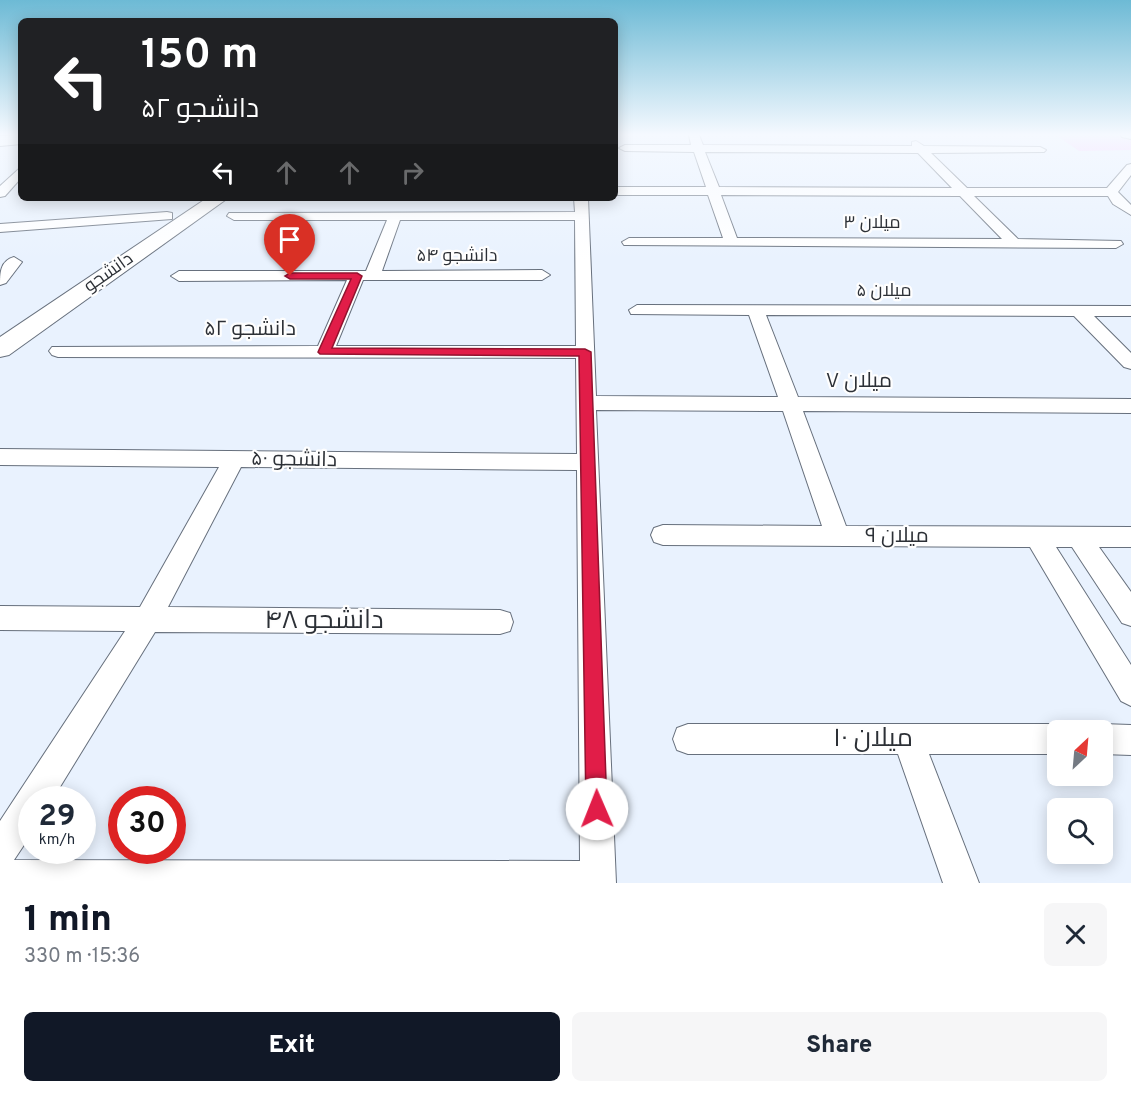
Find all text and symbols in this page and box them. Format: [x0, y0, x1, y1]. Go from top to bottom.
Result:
text: 150 m [141, 30, 258, 83]
icon: left [42, 42, 120, 120]
text: دانشجو ۵۲ [141, 93, 259, 127]
icon: left [207, 156, 240, 189]
icon: ahead [270, 156, 303, 189]
icon: ahead [333, 156, 366, 189]
icon: right [396, 156, 429, 189]
street label: میلان ۳ [843, 212, 901, 235]
pin [264, 214, 315, 276]
icon: arrive [273, 223, 306, 256]
street label: دانشجو ۵۴ [416, 245, 498, 268]
street label: دانشجو [80, 248, 138, 298]
street label: میلان ۵ [857, 280, 911, 303]
street label: دانشجو ۵۲ [204, 316, 296, 343]
street label: میلان ۷ [826, 368, 892, 395]
street label: دانشجو ۵۰ [251, 446, 337, 474]
street label: میلان ۹ [865, 523, 929, 550]
street label: دانشجو ۴۸ [264, 605, 384, 638]
north arrow [1047, 720, 1113, 786]
map controls [1047, 720, 1113, 864]
street label: میلان ۱۰ [833, 723, 913, 756]
position arrow [565, 777, 629, 841]
speed limit sign: 30 [108, 786, 186, 864]
button: search [1047, 798, 1113, 864]
text: 29 [39, 799, 75, 836]
text: km/h [39, 831, 75, 850]
text: 1 min [24, 898, 112, 944]
button: close [1044, 903, 1107, 966]
text: 330 m · 15:36 [24, 944, 140, 970]
button: Exit [24, 1012, 560, 1081]
button: Share [572, 1012, 1107, 1081]

